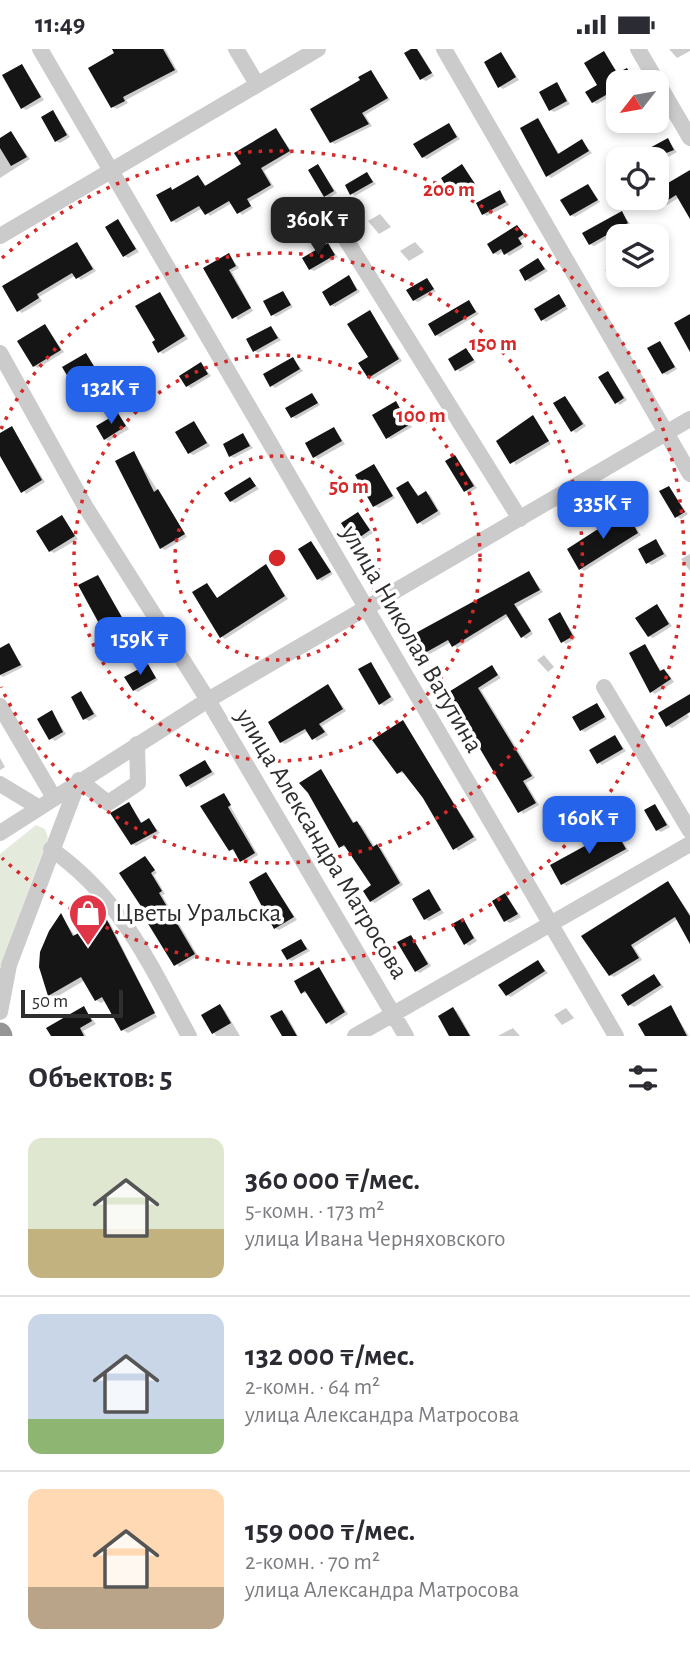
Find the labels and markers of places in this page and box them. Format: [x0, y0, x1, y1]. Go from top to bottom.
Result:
pin: 360K ₸ [261, 197, 375, 257]
pin: 132K ₸ [54, 367, 168, 426]
pin: 335K ₸ [546, 482, 660, 541]
centre of rings [265, 546, 289, 570]
pin: 159K ₸ [83, 617, 197, 677]
pin: 160K ₸ [532, 797, 646, 856]
shop icon: Цветы Уральска [67, 892, 109, 947]
place label: Цветы Уральска [115, 900, 281, 926]

